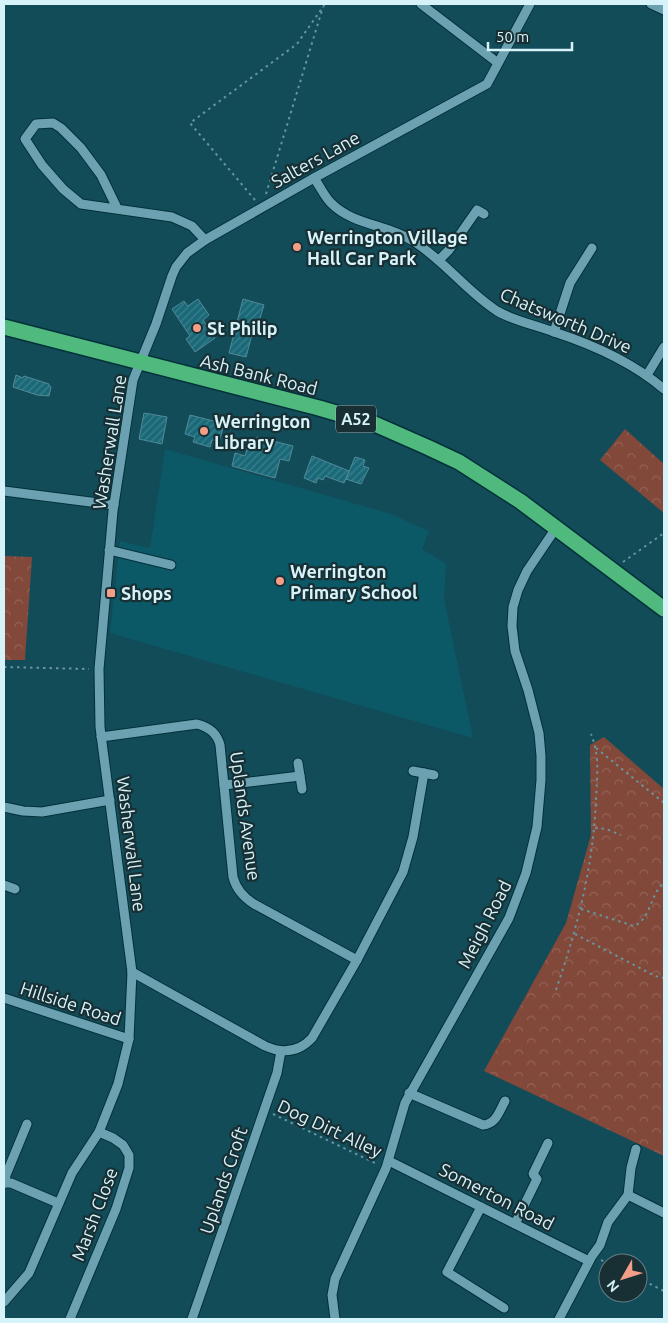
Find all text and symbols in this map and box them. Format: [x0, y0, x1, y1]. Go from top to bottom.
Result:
scale bar [488, 20, 572, 52]
text: 50 m [496, 28, 529, 45]
street label: Salters Lane [267, 127, 363, 191]
place label: Werrington Village Hall Car Park [307, 227, 468, 268]
marker: Werrington Village Hall Car Park [291, 241, 303, 253]
street label: Chatsworth Drive [497, 283, 635, 357]
place label: St Philip [207, 318, 277, 338]
marker: St Philip [191, 322, 203, 334]
street label: Ash Bank Road [198, 350, 320, 398]
street label: Washerwall Lane [88, 373, 130, 511]
road number: A52 [336, 406, 376, 432]
place label: Werrington Library [214, 411, 311, 452]
marker: Werrington Library [198, 425, 210, 437]
place label: Werrington Primary School [290, 561, 418, 602]
marker: Werrington Primary School [274, 575, 286, 587]
place label: Shops [121, 583, 172, 603]
marker: Shops [105, 587, 117, 599]
street label: Uplands Avenue [227, 750, 265, 882]
street label: Washerwall Lane [114, 775, 150, 913]
street label: Meigh Road [453, 877, 515, 971]
street label: Hillside Road [18, 977, 124, 1029]
street label: Dog Dirt Alley [275, 1095, 386, 1161]
street label: Uplands Croft [195, 1124, 251, 1236]
street label: Somerton Road [436, 1159, 558, 1233]
street label: Marsh Close [67, 1165, 121, 1263]
north arrow [598, 1253, 648, 1303]
text: N [603, 1277, 622, 1295]

